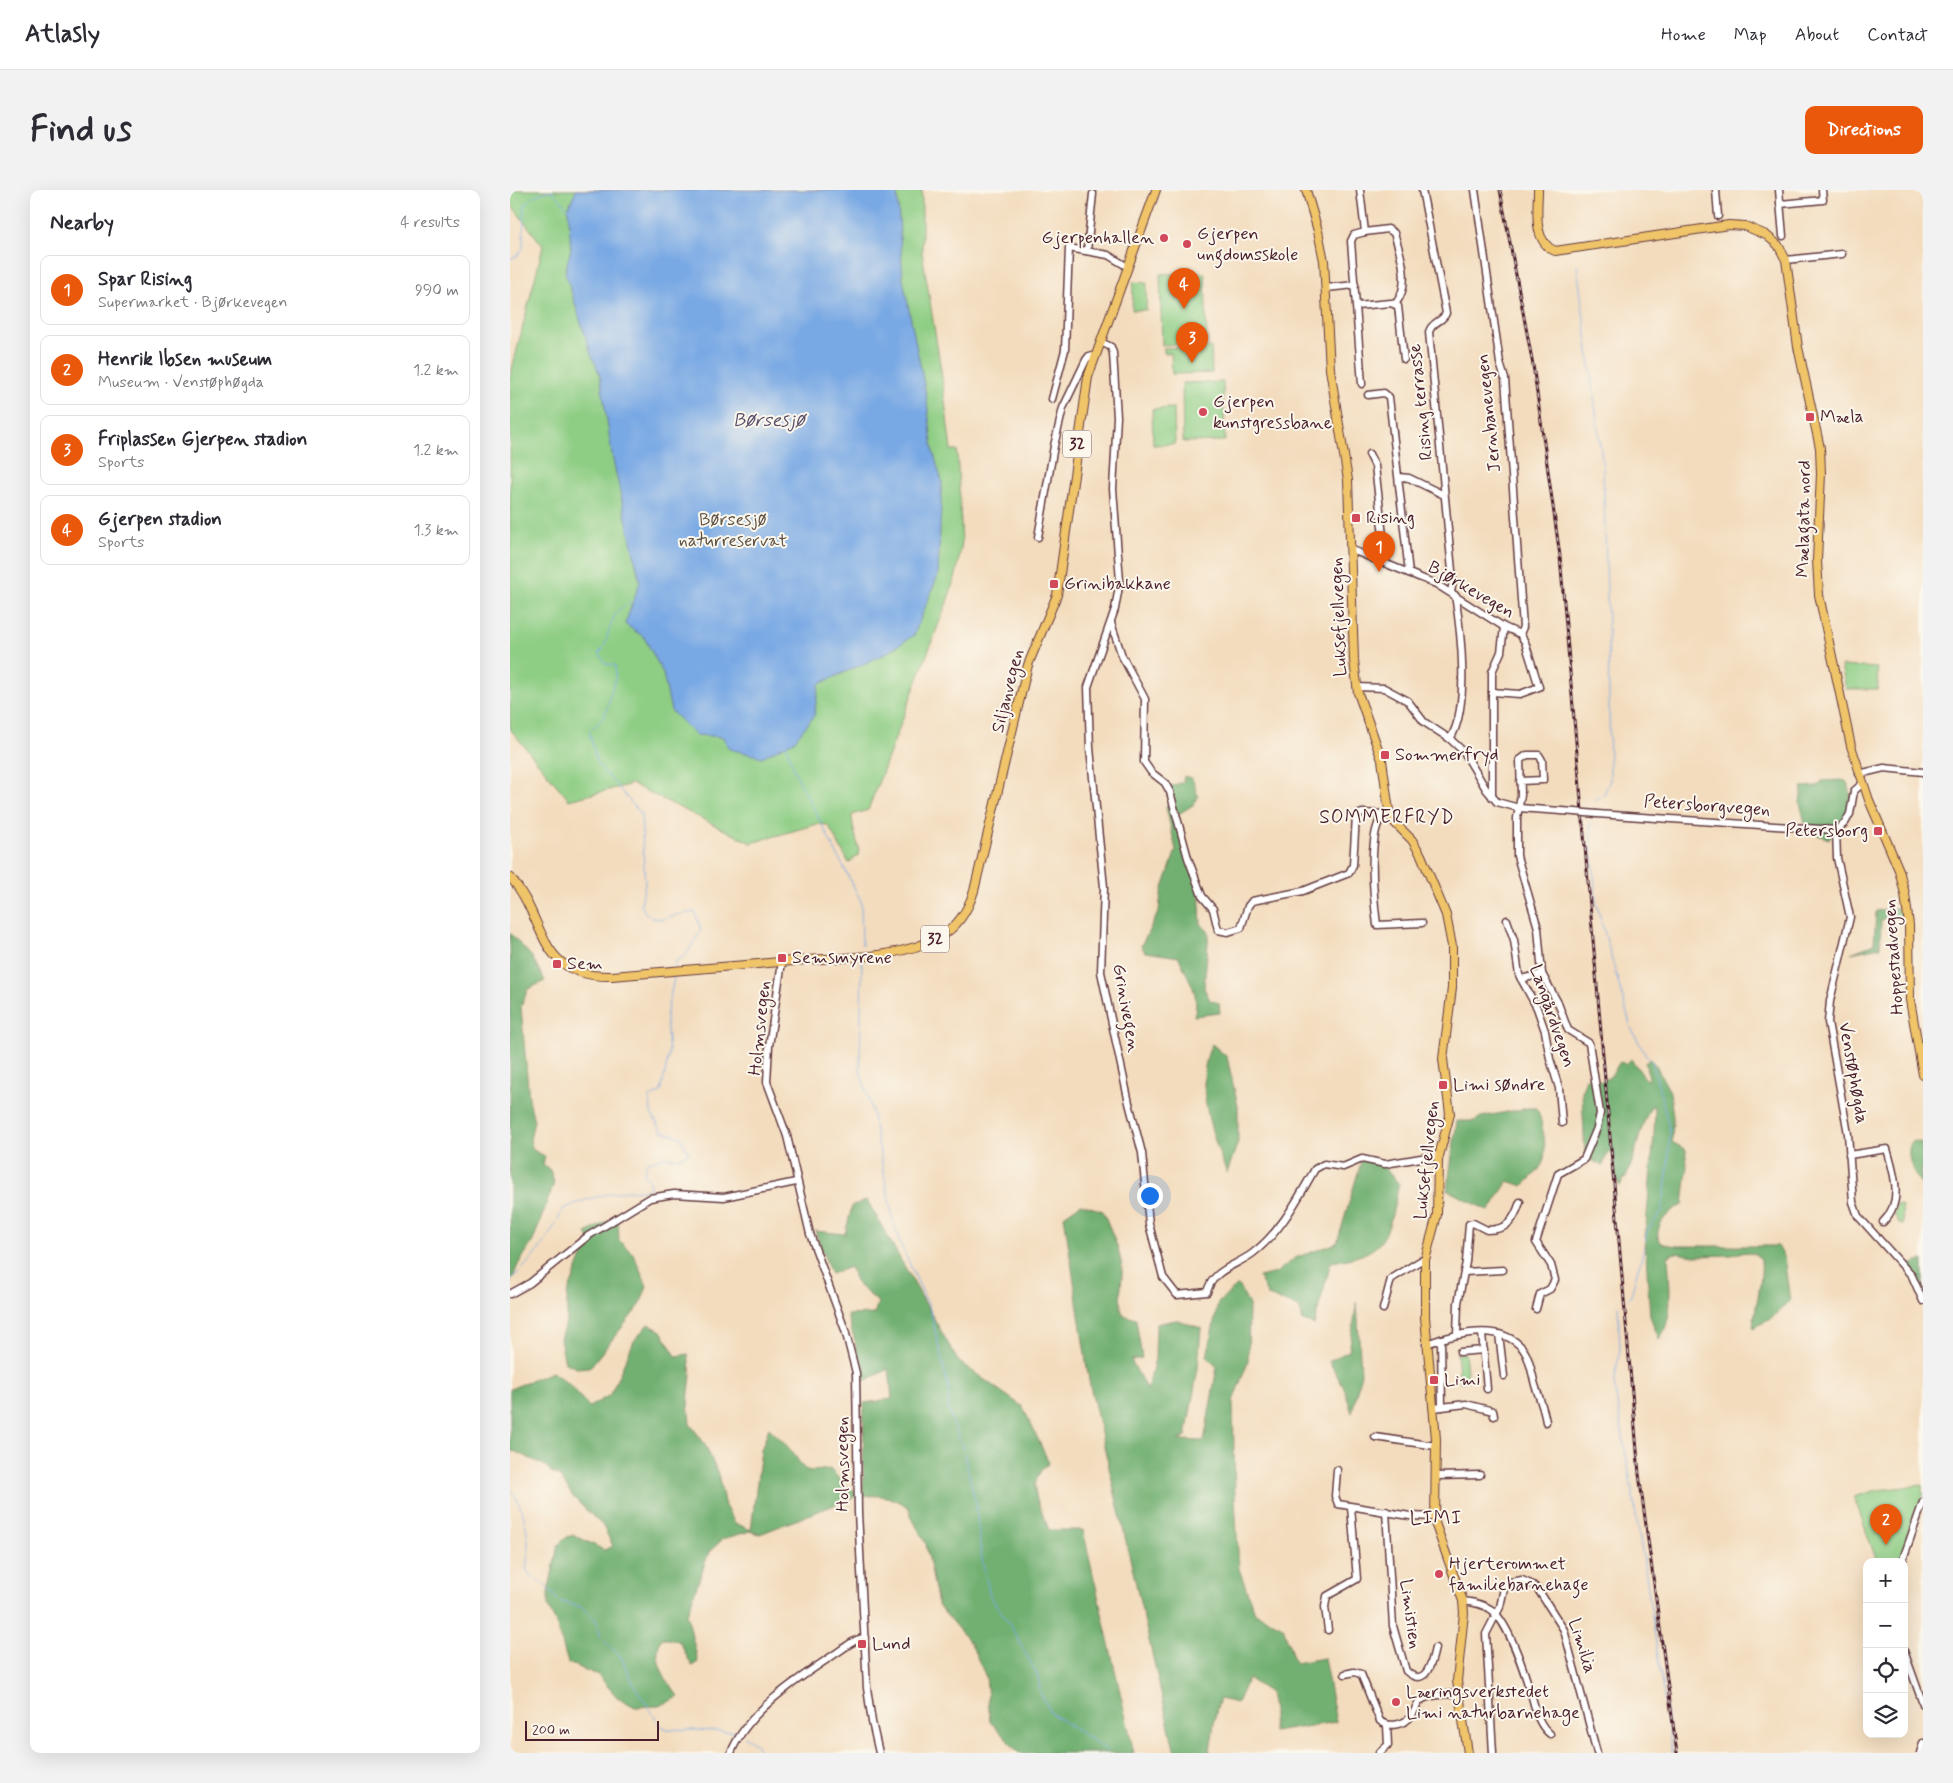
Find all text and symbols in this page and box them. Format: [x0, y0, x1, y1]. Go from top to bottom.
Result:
text: Atlasly [25, 19, 100, 50]
text: Home [1661, 23, 1706, 47]
text: Map [1734, 23, 1767, 47]
text: About [1795, 23, 1839, 47]
text: Contact [1867, 23, 1928, 47]
button: Directions [1805, 106, 1923, 154]
text: Find us [30, 107, 132, 153]
text: Nearby [50, 209, 114, 237]
text: 4 results [400, 212, 460, 233]
place label: Gjerpen ungdomsskole [1197, 222, 1298, 269]
place label: Gjerpenhallen [1042, 226, 1154, 250]
marker: Gjerpenhallen [1158, 232, 1170, 244]
marker: Gjerpen ungdomsskole [1181, 238, 1193, 250]
text: Spar Rising [98, 267, 192, 292]
pin: 4 [1168, 268, 1200, 309]
text: 1 [63, 280, 71, 301]
text: 990 m [415, 280, 459, 301]
text: Supermarket · Bjørkevegen [98, 292, 288, 313]
pin: 3 [1176, 322, 1208, 363]
street label: Rising terrasse [1403, 343, 1439, 461]
text: Henrik Ibsen museum [98, 347, 272, 372]
street label: Jernbanevegen [1471, 353, 1507, 473]
text: 2 [63, 360, 71, 381]
text: 1.2 km [413, 360, 459, 381]
text: Museum · Venstøphøgda [98, 372, 264, 393]
place label: Gjerpen kunstgressbane [1213, 390, 1332, 435]
place label: Mæla [1820, 405, 1864, 429]
marker: Gjerpen kunstgressbane [1197, 406, 1209, 418]
water label: Børsesjø [733, 408, 808, 433]
marker: Mæla [1804, 411, 1816, 423]
text: Friplassen Gjerpen stadion [98, 427, 307, 452]
road number: 32 [1063, 430, 1091, 458]
text: 3 [63, 440, 71, 461]
text: 1.2 km [413, 440, 459, 461]
text: Sports [98, 452, 144, 473]
street label: Mælagata nord [1791, 460, 1819, 578]
place label: Rising [1366, 506, 1415, 530]
text: Gjerpen stadion [98, 507, 222, 532]
park label: Børsesjø naturreservat [679, 508, 787, 553]
marker: Rising [1350, 512, 1362, 524]
text: 4 [62, 520, 72, 541]
text: 1.3 km [414, 520, 459, 541]
pin: 1 [1363, 531, 1395, 572]
text: Sports [98, 532, 144, 553]
street label: Bjørkevegen [1423, 555, 1519, 625]
street label: Luksefjellvegen [1325, 557, 1354, 677]
place label: Grinibakkane [1064, 572, 1171, 596]
marker: Grinibakkane [1048, 578, 1060, 590]
street label: Siljanvegen [986, 647, 1031, 736]
place label: Sommerfryd [1395, 743, 1499, 767]
marker: Sommerfryd [1379, 749, 1391, 761]
street label: Petersborgvegen [1643, 790, 1771, 823]
district label: SOMMERFRYD [1319, 805, 1455, 830]
place label: Petersborg [1785, 819, 1868, 843]
marker: Petersborg [1872, 825, 1884, 837]
street label: Hoppestadvegen [1878, 898, 1911, 1016]
road number: 32 [921, 926, 949, 952]
place label: Semsmyrene [792, 946, 892, 970]
place label: Sem [567, 952, 603, 976]
marker: Semsmyrene [776, 952, 788, 964]
marker: Sem [551, 958, 563, 970]
street label: Langårdvegen [1522, 961, 1581, 1071]
street label: Grinivegen [1104, 962, 1146, 1055]
street label: Holmsvegen [743, 979, 778, 1077]
street label: Venstøphøgda [1832, 1020, 1874, 1126]
place label: Limi søndre [1453, 1073, 1545, 1097]
marker: Limi søndre [1437, 1079, 1449, 1091]
street label: Luksefjellvegen [1409, 1099, 1446, 1221]
your location [1137, 1183, 1163, 1209]
place label: Limi [1444, 1368, 1481, 1392]
marker: Limi [1428, 1374, 1440, 1386]
street label: Holmsvegen [831, 1416, 856, 1512]
pin: 2 [1870, 1504, 1902, 1545]
district label: LIMI [1410, 1506, 1462, 1531]
place label: Hjerterommet familiebarnehage [1449, 1552, 1589, 1599]
map controls [1863, 1558, 1908, 1738]
button: + [1863, 1558, 1908, 1603]
marker: Hjerterommet familiebarnehage [1433, 1568, 1445, 1580]
street label: Limistien [1393, 1578, 1427, 1650]
button: − [1863, 1603, 1908, 1648]
street label: Limilia [1562, 1616, 1602, 1676]
place label: Lund [872, 1632, 911, 1656]
marker: Lund [856, 1638, 868, 1650]
button: locate [1863, 1648, 1908, 1693]
place label: Læringsverkstedet Limi naturbarnehage [1406, 1680, 1580, 1726]
button: layers [1863, 1693, 1908, 1738]
marker: Læringsverkstedet Limi naturbarnehage [1390, 1696, 1402, 1708]
scale bar [525, 1718, 659, 1741]
text: 200 m [532, 1721, 570, 1739]

